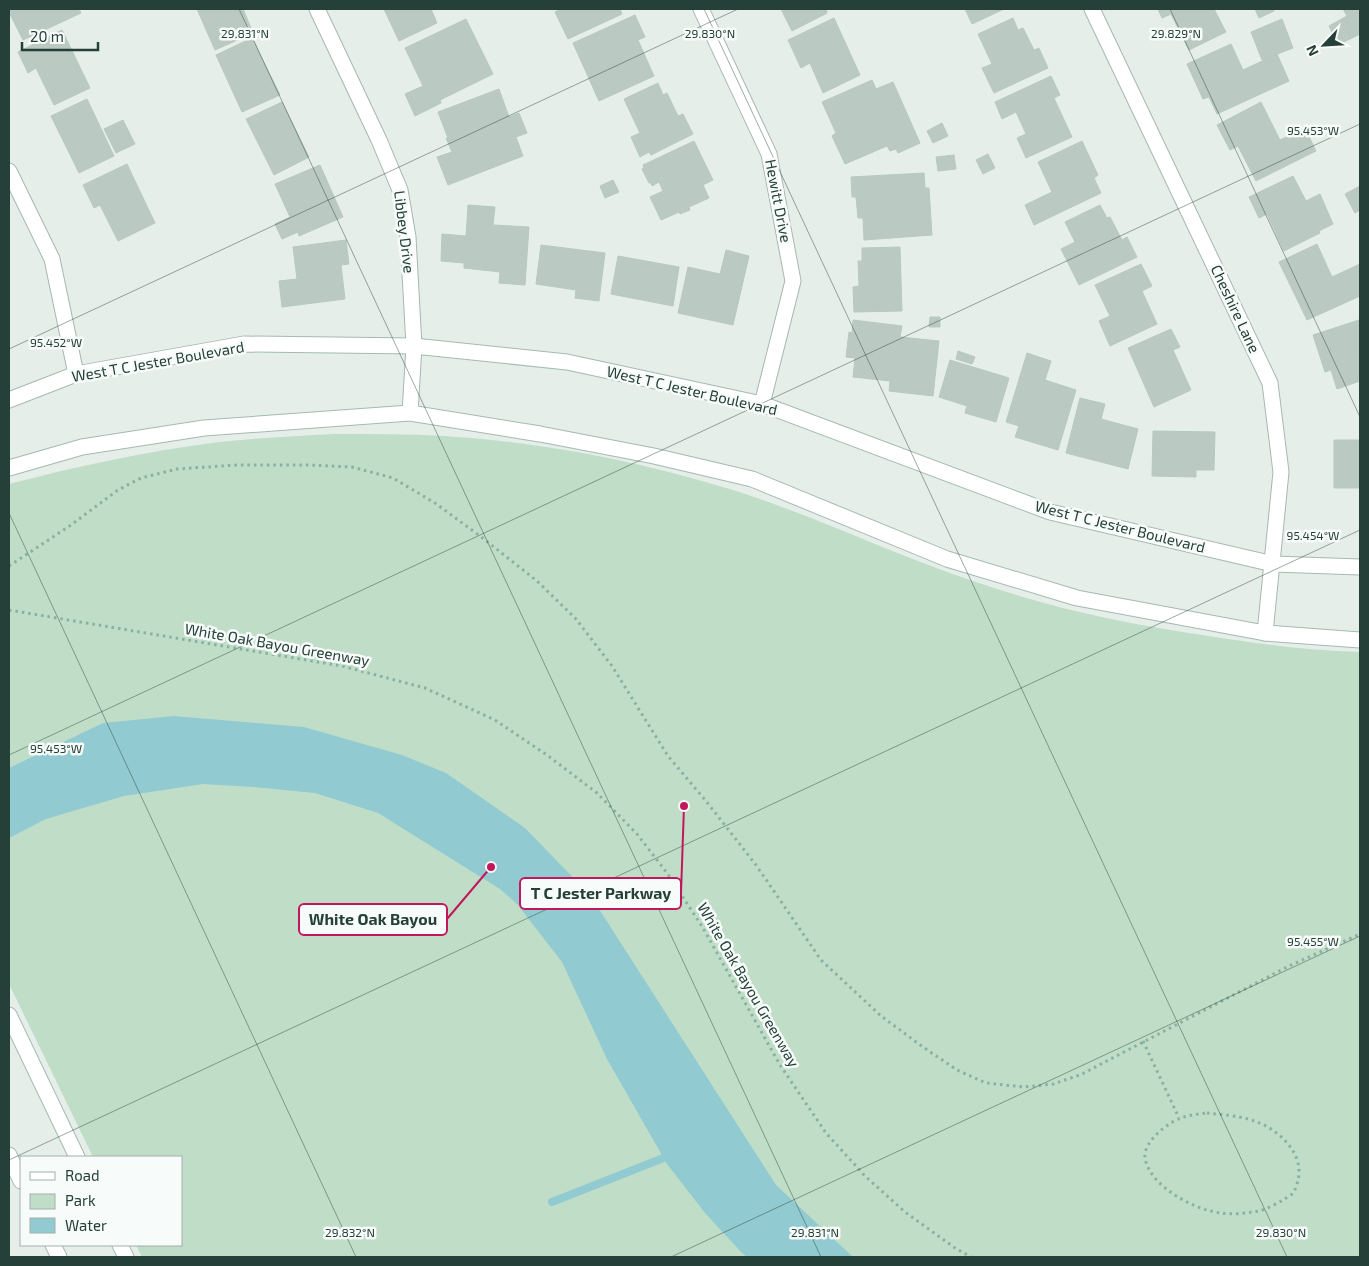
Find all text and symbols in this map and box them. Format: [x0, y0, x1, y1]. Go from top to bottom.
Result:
scale bar [22, 20, 99, 52]
north arrow [1299, 20, 1349, 70]
text: 29.831°N [221, 26, 269, 40]
text: 29.830°N [685, 26, 735, 40]
text: 29.829°N [1151, 26, 1201, 40]
text: 20 m [30, 27, 64, 45]
text: N [1302, 43, 1322, 59]
text: 95.453°W [1287, 123, 1339, 137]
street label: Hewitt Drive [762, 158, 796, 244]
street label: Libbey Drive [391, 190, 419, 274]
street label: Cheshire Lane [1208, 262, 1264, 356]
text: 95.452°W [30, 335, 82, 349]
street label: West T C Jester Boulevard [70, 337, 245, 385]
street label: West T C Jester Boulevard [605, 362, 779, 418]
street label: West T C Jester Boulevard [1033, 496, 1207, 556]
text: 95.454°W [1287, 528, 1339, 542]
street label: White Oak Bayou Greenway [183, 619, 371, 669]
text: 95.453°W [30, 741, 82, 755]
callout: T C Jester Parkway [520, 878, 681, 909]
text: T C Jester Parkway [531, 883, 671, 903]
street label: White Oak Bayou Greenway [694, 899, 803, 1070]
callout: White Oak Bayou [299, 904, 447, 935]
text: White Oak Bayou [309, 909, 437, 929]
text: 95.455°W [1287, 934, 1339, 948]
legend [20, 1156, 182, 1246]
text: Road [65, 1166, 100, 1184]
text: Park [65, 1191, 96, 1209]
text: Water [65, 1216, 107, 1234]
text: 29.832°N [325, 1225, 375, 1239]
text: 29.831°N [791, 1225, 839, 1239]
text: 29.830°N [1256, 1225, 1306, 1239]

